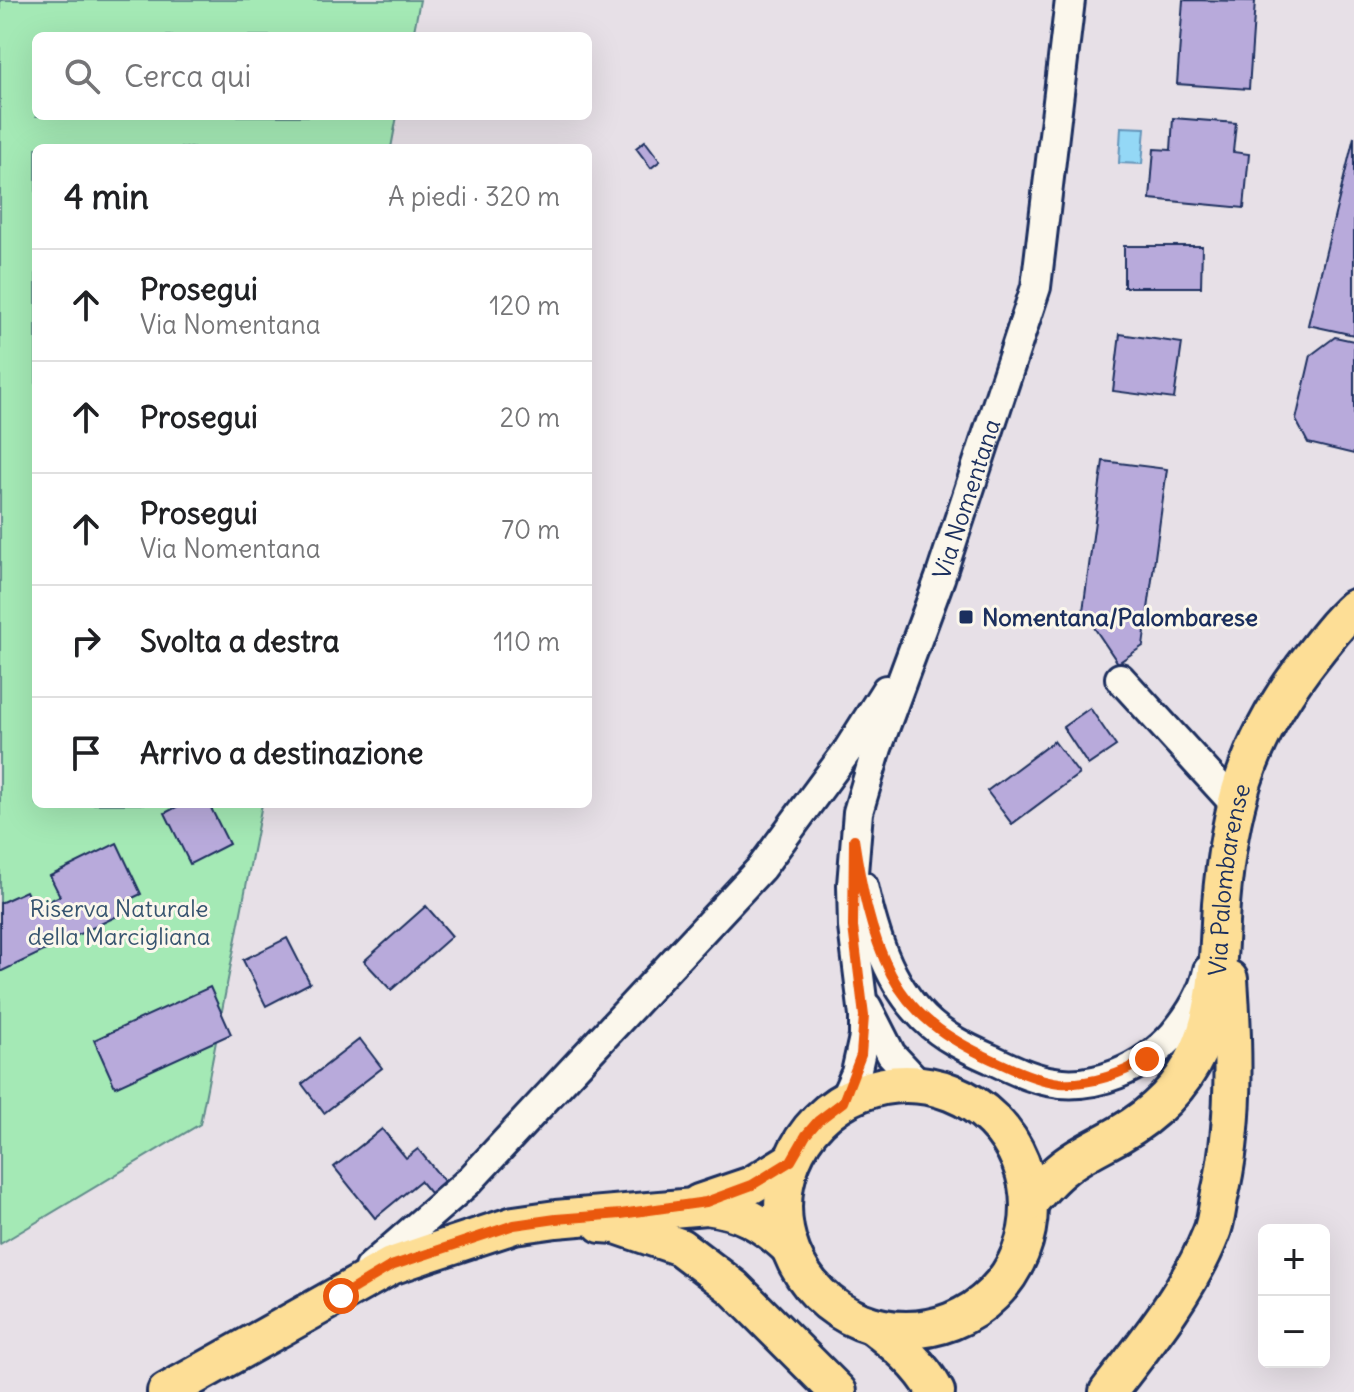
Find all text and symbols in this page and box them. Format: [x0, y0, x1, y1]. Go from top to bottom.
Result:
search box [32, 32, 592, 120]
icon: search [60, 54, 104, 98]
text: Cerca qui [124, 57, 251, 95]
text: 4 min [64, 175, 149, 218]
text: A piedi · 320 m [388, 180, 560, 213]
text: Prosegui [140, 270, 258, 308]
icon: ahead [64, 283, 108, 327]
text: 120 m [489, 289, 560, 322]
text: Via Nomentana [140, 308, 321, 341]
icon: ahead [64, 395, 108, 439]
text: Prosegui [140, 398, 258, 436]
text: 20 m [500, 401, 560, 434]
street label: Via Nomentana [926, 415, 1006, 583]
text: Prosegui [140, 494, 258, 532]
icon: ahead [64, 507, 108, 551]
text: 70 m [501, 513, 560, 546]
text: Via Nomentana [140, 532, 321, 565]
place label: Nomentana/Palombarese [982, 602, 1258, 632]
marker: Nomentana/Palombarese [957, 608, 975, 626]
icon: right [64, 619, 108, 663]
text: Svolta a destra [140, 622, 340, 660]
text: 110 m [493, 625, 560, 658]
icon: arrive [64, 731, 108, 775]
text: Arrivo a destinazione [140, 734, 423, 772]
street label: Via Palombarense [1202, 780, 1256, 977]
park label: Riserva Naturale della Marcigliana [28, 893, 210, 951]
route end [1129, 1041, 1165, 1077]
map controls [1258, 1224, 1330, 1368]
button: + [1258, 1224, 1330, 1296]
route start [323, 1278, 359, 1314]
button: − [1258, 1296, 1330, 1368]

